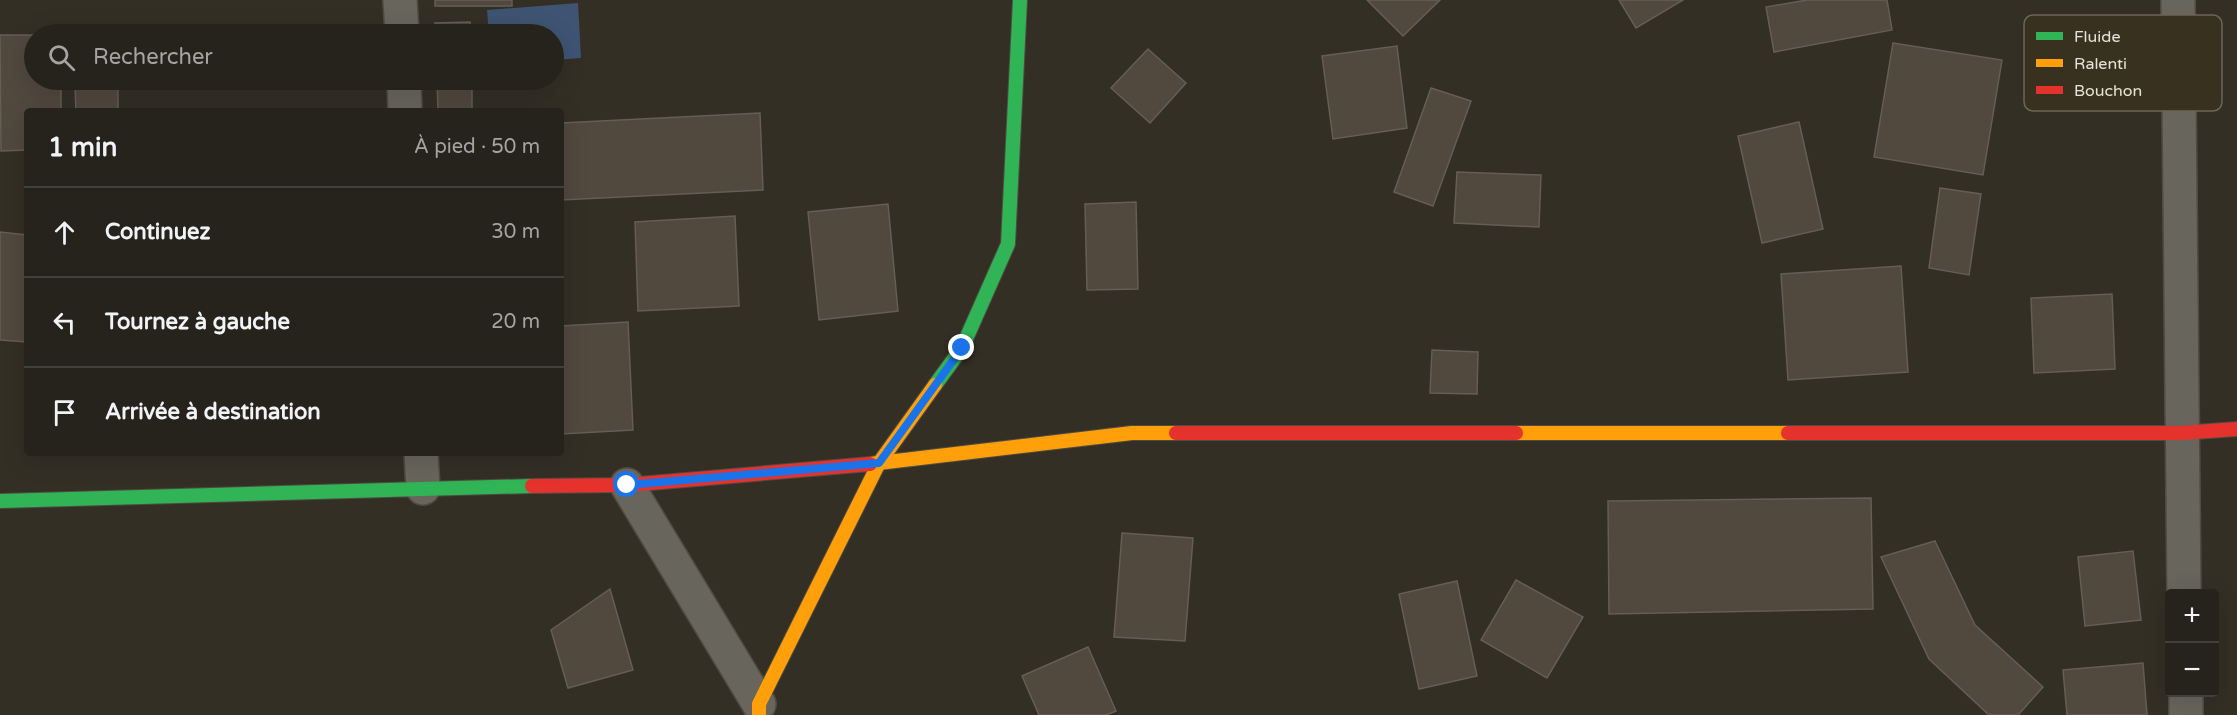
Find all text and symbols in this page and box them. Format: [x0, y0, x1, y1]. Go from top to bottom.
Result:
legend [2024, 15, 2222, 111]
search box [24, 24, 564, 90]
text: Fluide [2074, 27, 2120, 47]
icon: search [45, 41, 78, 74]
text: Rechercher [93, 44, 213, 70]
text: Ralenti [2074, 54, 2127, 74]
text: Bouchon [2074, 81, 2142, 101]
text: 1 min [48, 132, 117, 163]
text: À pied · 50 m [414, 135, 540, 159]
icon: ahead [48, 216, 81, 249]
text: Continuez [105, 219, 210, 245]
text: 30 m [491, 220, 540, 244]
icon: left [48, 306, 81, 339]
text: Tournez à gauche [105, 309, 290, 335]
text: 20 m [491, 310, 540, 334]
route end [948, 334, 974, 360]
icon: arrive [48, 396, 81, 429]
text: Arrivée à destination [105, 399, 321, 425]
route start [613, 471, 639, 497]
map controls [2165, 589, 2219, 697]
button: + [2165, 589, 2219, 643]
button: − [2165, 643, 2219, 697]

